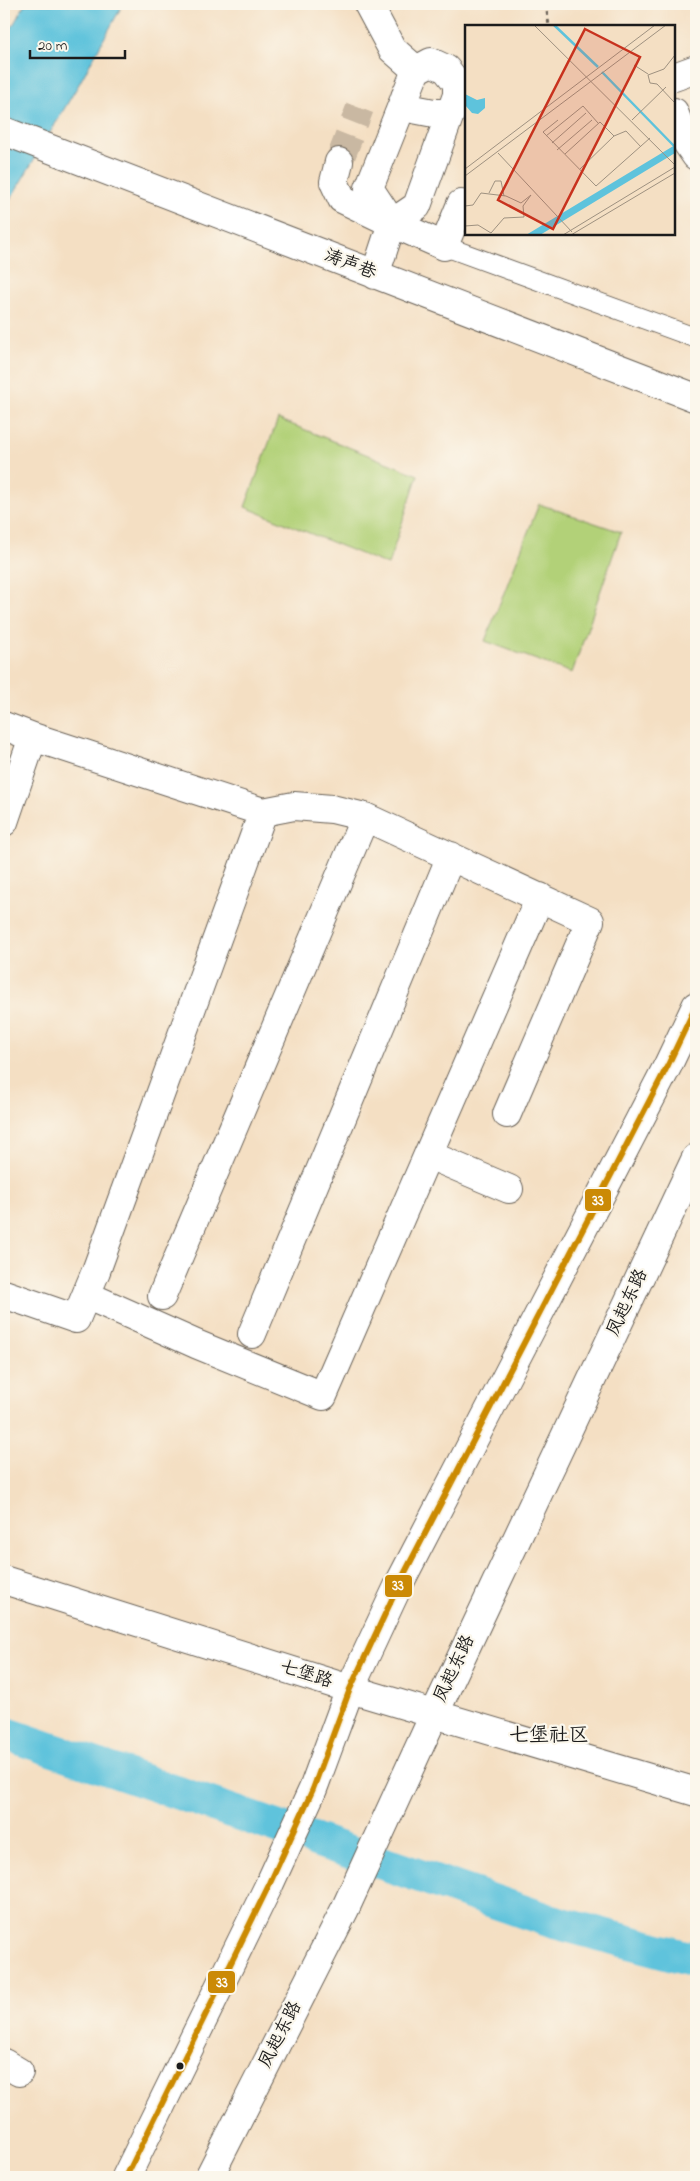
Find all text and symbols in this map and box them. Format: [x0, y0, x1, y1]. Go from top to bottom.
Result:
inset map [465, 25, 675, 235]
scale bar [30, 28, 125, 60]
text: 20 m [38, 35, 68, 57]
street label: 涛声巷 [320, 243, 380, 287]
line badge: 33 [584, 1188, 612, 1212]
text: 33 [591, 1191, 604, 1212]
street label: 凤起东路 [601, 1265, 655, 1341]
line badge: 33 [384, 1574, 413, 1598]
text: 33 [391, 1576, 404, 1597]
street label: 凤起东路 [428, 1631, 482, 1707]
street label: 七堡路 [276, 1654, 336, 1696]
district label: 七堡社区 [509, 1722, 589, 1751]
line badge: 33 [207, 1970, 236, 1994]
text: 33 [215, 1973, 228, 1994]
street label: 凤起东路 [253, 1997, 309, 2073]
unlabelled marker [175, 2061, 185, 2071]

